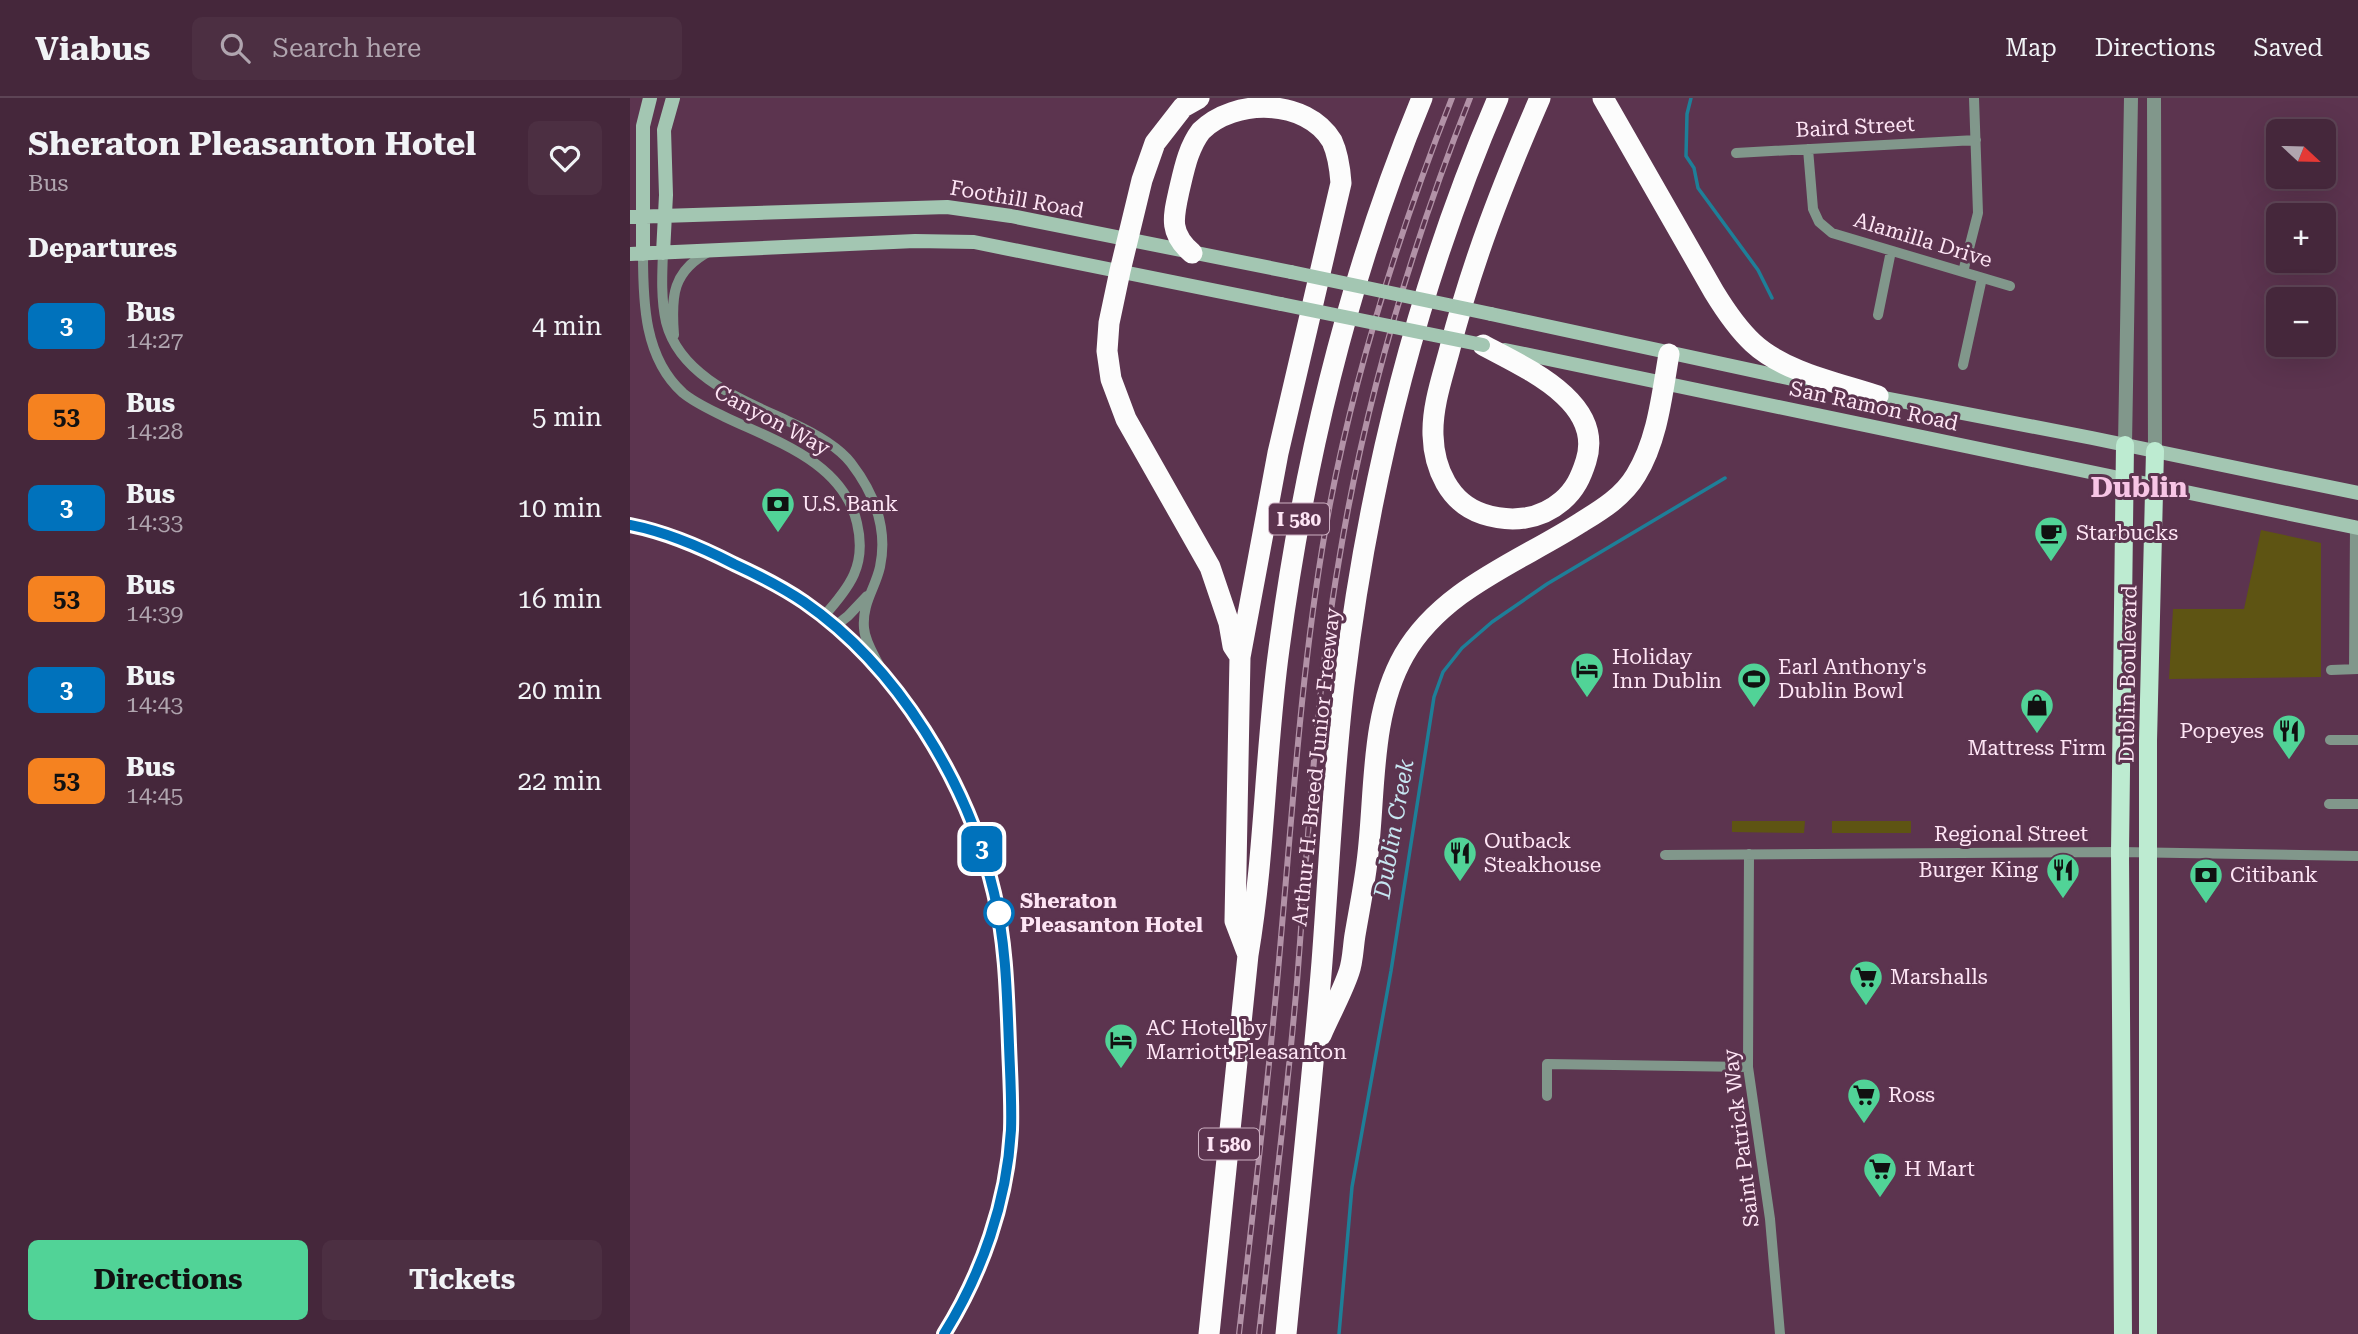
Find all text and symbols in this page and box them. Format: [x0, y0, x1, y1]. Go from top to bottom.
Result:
search box [192, 17, 682, 80]
text: Viabus [35, 29, 150, 68]
icon: search [216, 29, 254, 67]
text: Search here [272, 33, 421, 63]
text: Map [2005, 34, 2057, 62]
text: Directions [2095, 34, 2215, 62]
text: Saved [2253, 34, 2323, 62]
street label: Baird Street [1795, 112, 1915, 142]
north arrow [2266, 119, 2336, 189]
map controls [2266, 119, 2336, 357]
button: heart [528, 121, 602, 195]
text: Sheraton Pleasanton Hotel [28, 124, 476, 163]
text: Bus [28, 170, 68, 197]
street label: Foothill Road [948, 175, 1086, 223]
button: + [2266, 203, 2336, 273]
street label: Alamilla Drive [1851, 208, 1995, 272]
text: Departures [28, 233, 177, 263]
button: − [2266, 287, 2336, 357]
text: Bus [126, 297, 175, 327]
text: 4 min [532, 311, 602, 341]
text: 3 [60, 312, 73, 340]
text: 14:27 [126, 327, 183, 354]
street label: San Ramon Road [1788, 376, 1961, 436]
street label: Canyon Way [710, 380, 834, 461]
text: Bus [126, 388, 175, 418]
text: 5 min [532, 402, 602, 432]
text: 53 [53, 403, 80, 431]
text: 14:28 [126, 418, 183, 445]
district label: Dublin [2090, 471, 2188, 504]
text: Bus [126, 479, 175, 509]
bank icon: U.S. Bank [759, 485, 797, 534]
place label: U.S. Bank [802, 492, 898, 516]
text: 10 min [518, 493, 602, 523]
text: 3 [60, 494, 73, 522]
road number: I 580 [1269, 504, 1329, 534]
text: 14:33 [126, 509, 183, 536]
cafe icon: Starbucks [2032, 514, 2070, 563]
place label: Starbucks [2076, 521, 2178, 545]
text: Bus [126, 570, 175, 600]
text: 16 min [518, 584, 602, 614]
street label: Dublin Boulevard [2114, 584, 2142, 763]
text: 53 [53, 585, 80, 613]
text: 14:39 [126, 600, 183, 627]
street label: Arthur H. Breed Junior Freeway [1287, 606, 1345, 928]
place label: Holiday Inn Dublin [1612, 645, 1722, 693]
hotel icon: Holiday Inn Dublin [1568, 650, 1606, 699]
place label: Earl Anthony's Dublin Bowl [1778, 655, 1927, 703]
sports icon: Earl Anthony's Dublin Bowl [1735, 660, 1773, 709]
text: Bus [126, 661, 175, 691]
text: 20 min [518, 675, 602, 705]
text: 3 [60, 676, 73, 704]
shop icon: Mattress Firm [2018, 686, 2056, 735]
text: 14:43 [126, 691, 183, 718]
restaurant icon: Popeyes [2270, 712, 2308, 761]
place label: Popeyes [2180, 719, 2264, 743]
place label: Mattress Firm [1967, 736, 2107, 760]
text: Bus [126, 752, 175, 782]
water label: Dublin Creek [1368, 757, 1420, 902]
text: 22 min [518, 766, 602, 796]
text: 53 [53, 767, 80, 795]
text: 14:45 [126, 782, 183, 809]
street label: Regional Street [1934, 822, 2088, 846]
line badge: 3 [959, 826, 1005, 872]
place label: Outback Steakhouse [1484, 829, 1601, 877]
restaurant icon: Outback Steakhouse [1441, 834, 1479, 883]
text: 3 [975, 835, 989, 863]
restaurant icon: Burger King [2044, 851, 2082, 900]
bank icon: Citibank [2187, 856, 2225, 905]
place label: Burger King [1918, 858, 2038, 882]
place label: Citibank [2230, 863, 2318, 887]
place label: Sheraton Pleasanton Hotel [1020, 889, 1203, 937]
marker: Sheraton Pleasanton Hotel [984, 898, 1014, 928]
supermarket icon: Marshalls [1847, 958, 1885, 1007]
place label: Marshalls [1890, 965, 1988, 989]
place label: AC Hotel by Marriott Pleasanton [1146, 1016, 1347, 1064]
hotel icon: AC Hotel by Marriott Pleasanton [1102, 1021, 1140, 1070]
street label: Saint Patrick Way [1718, 1047, 1764, 1228]
supermarket icon: Ross [1845, 1076, 1883, 1125]
place label: Ross [1888, 1083, 1935, 1107]
road number: I 580 [1199, 1128, 1259, 1160]
supermarket icon: H Mart [1861, 1150, 1899, 1199]
place label: H Mart [1904, 1157, 1975, 1181]
button: Directions [28, 1240, 308, 1320]
button: Tickets [322, 1240, 602, 1320]

